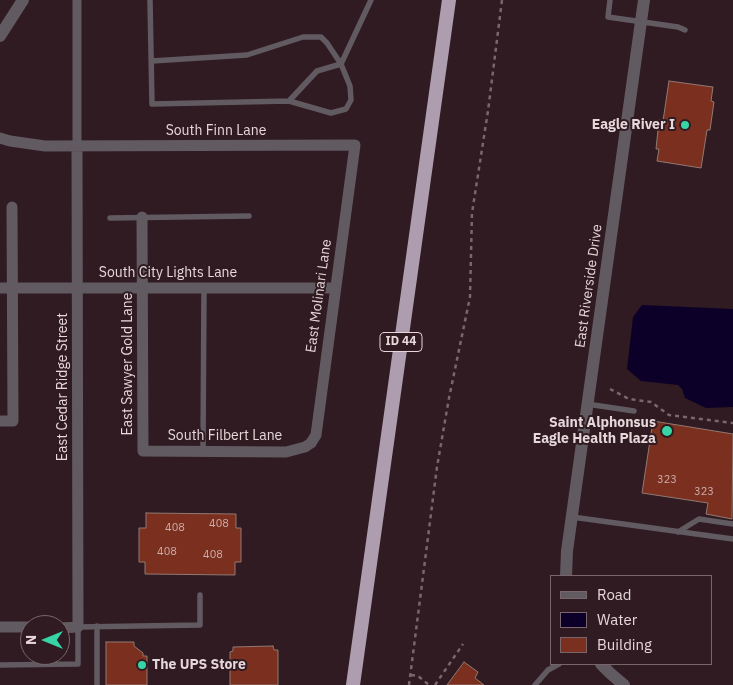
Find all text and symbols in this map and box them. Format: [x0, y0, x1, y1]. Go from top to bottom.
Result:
place label: Eagle River I [592, 117, 675, 133]
marker: Eagle River I [679, 119, 691, 131]
street label: South Finn Lane [166, 123, 266, 139]
street label: East Riverside Drive [572, 223, 606, 349]
street label: East Molinari Lane [303, 238, 335, 354]
street label: South City Lights Lane [99, 265, 237, 281]
street label: East Sawyer Gold Lane [120, 293, 136, 435]
street label: East Cedar Ridge Street [55, 313, 71, 461]
road number: ID 44 [380, 332, 422, 352]
place label: Saint Alphonsus Eagle Health Plaza [533, 415, 656, 448]
marker: Saint Alphonsus Eagle Health Plaza [660, 424, 674, 438]
street label: South Filbert Lane [168, 428, 282, 444]
house number: 323 [657, 473, 677, 487]
house number: 323 [694, 485, 714, 499]
house number: 408 [209, 517, 229, 531]
house number: 408 [165, 521, 185, 535]
house number: 408 [157, 545, 177, 559]
house number: 408 [203, 548, 223, 562]
legend [550, 575, 713, 665]
text: Road [597, 585, 632, 604]
text: Water [597, 610, 637, 629]
north arrow [20, 615, 70, 665]
text: N [22, 635, 40, 645]
text: Building [597, 635, 652, 654]
place label: The UPS Store [152, 657, 246, 673]
marker: The UPS Store [136, 659, 148, 671]

